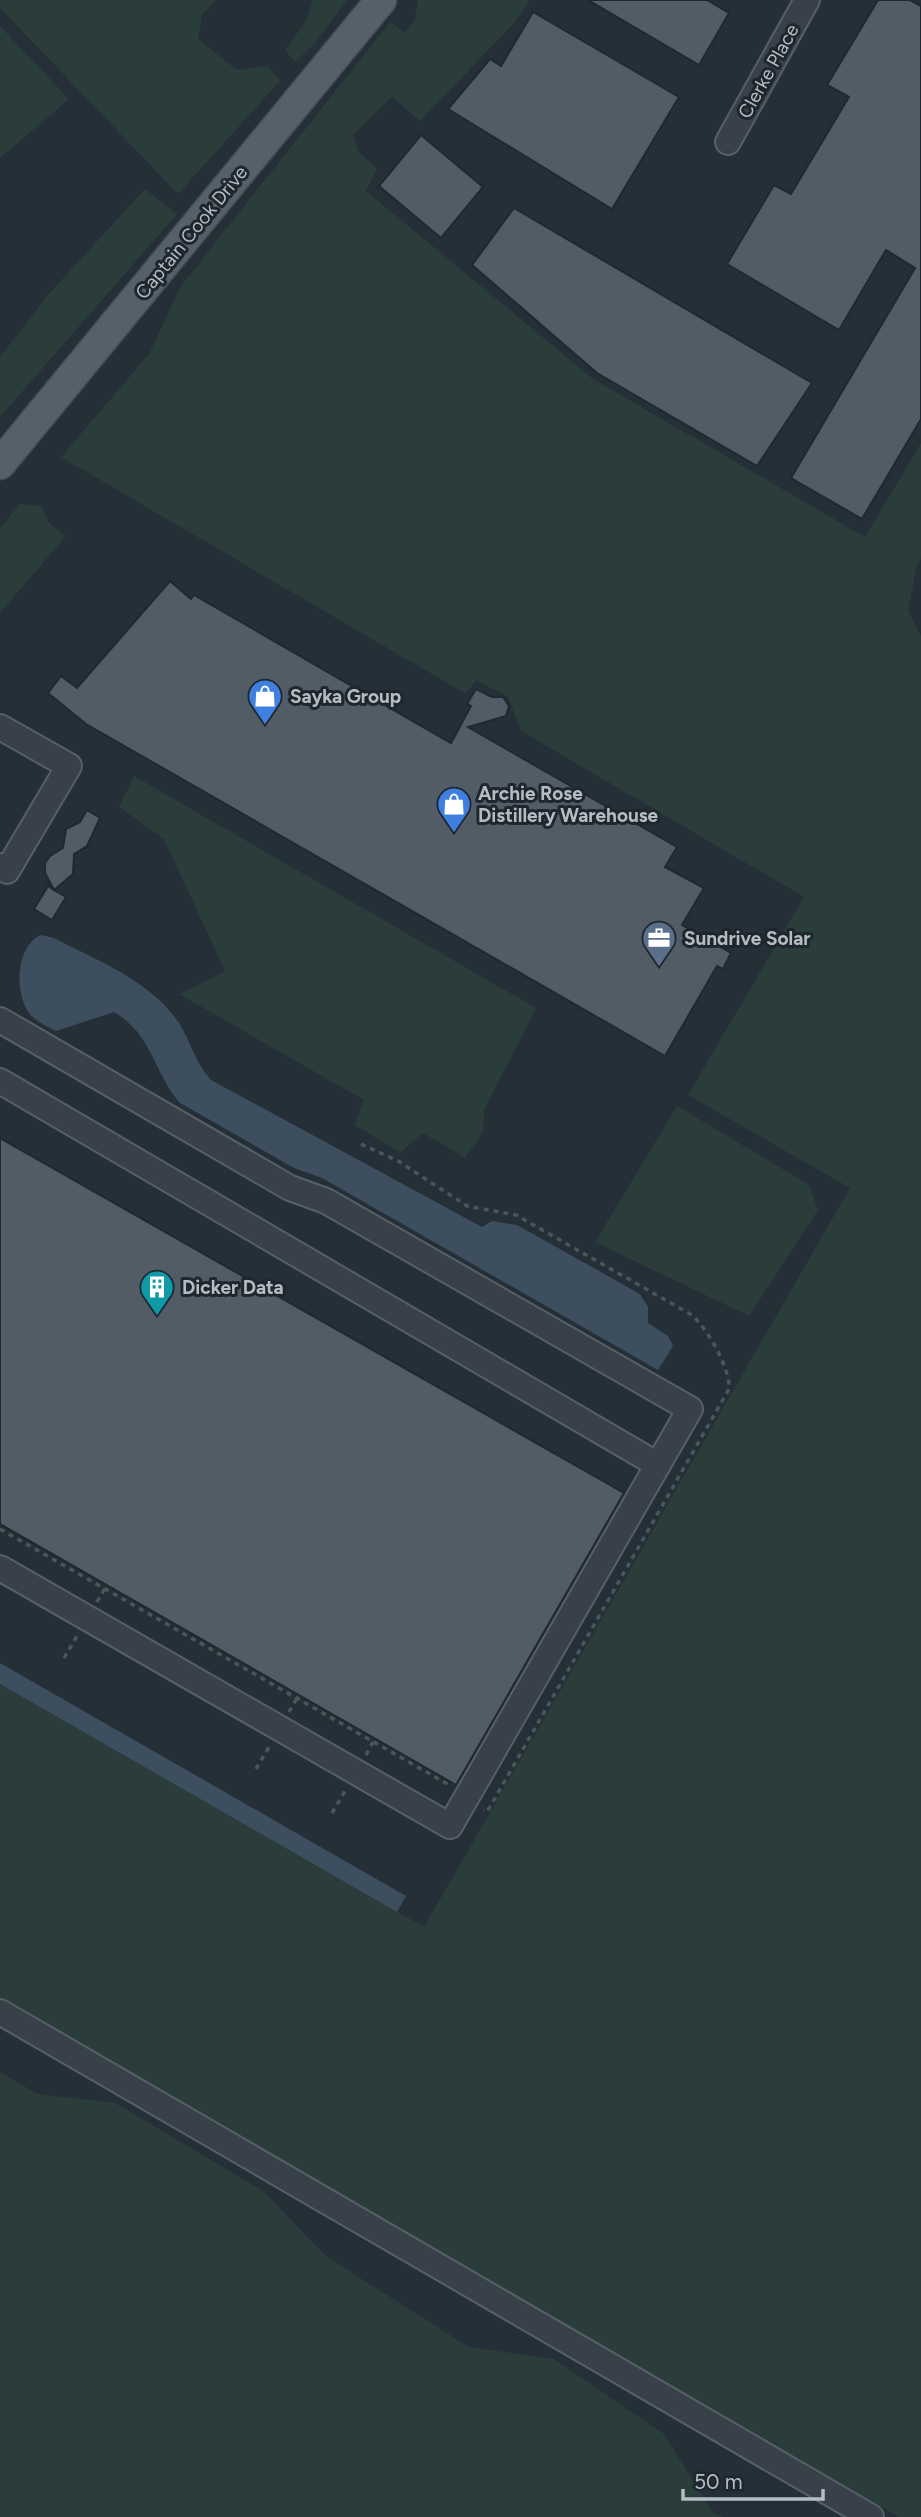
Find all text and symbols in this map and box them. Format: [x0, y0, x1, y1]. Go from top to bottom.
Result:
street label: Clerke Place [733, 20, 804, 122]
street label: Captain Cook Drive [131, 161, 252, 304]
shop icon: Sayka Group [246, 677, 284, 726]
place label: Sayka Group [290, 685, 401, 708]
place label: Archie Rose Distillery Warehouse [478, 782, 659, 827]
shop icon: Archie Rose Distillery Warehouse [435, 785, 473, 834]
office icon: Sundrive Solar [640, 919, 678, 968]
place label: Sundrive Solar [684, 927, 810, 950]
building icon: Dicker Data [138, 1268, 176, 1317]
place label: Dicker Data [182, 1276, 284, 1299]
scale bar [683, 2458, 823, 2502]
text: 50 m [694, 2469, 743, 2494]

